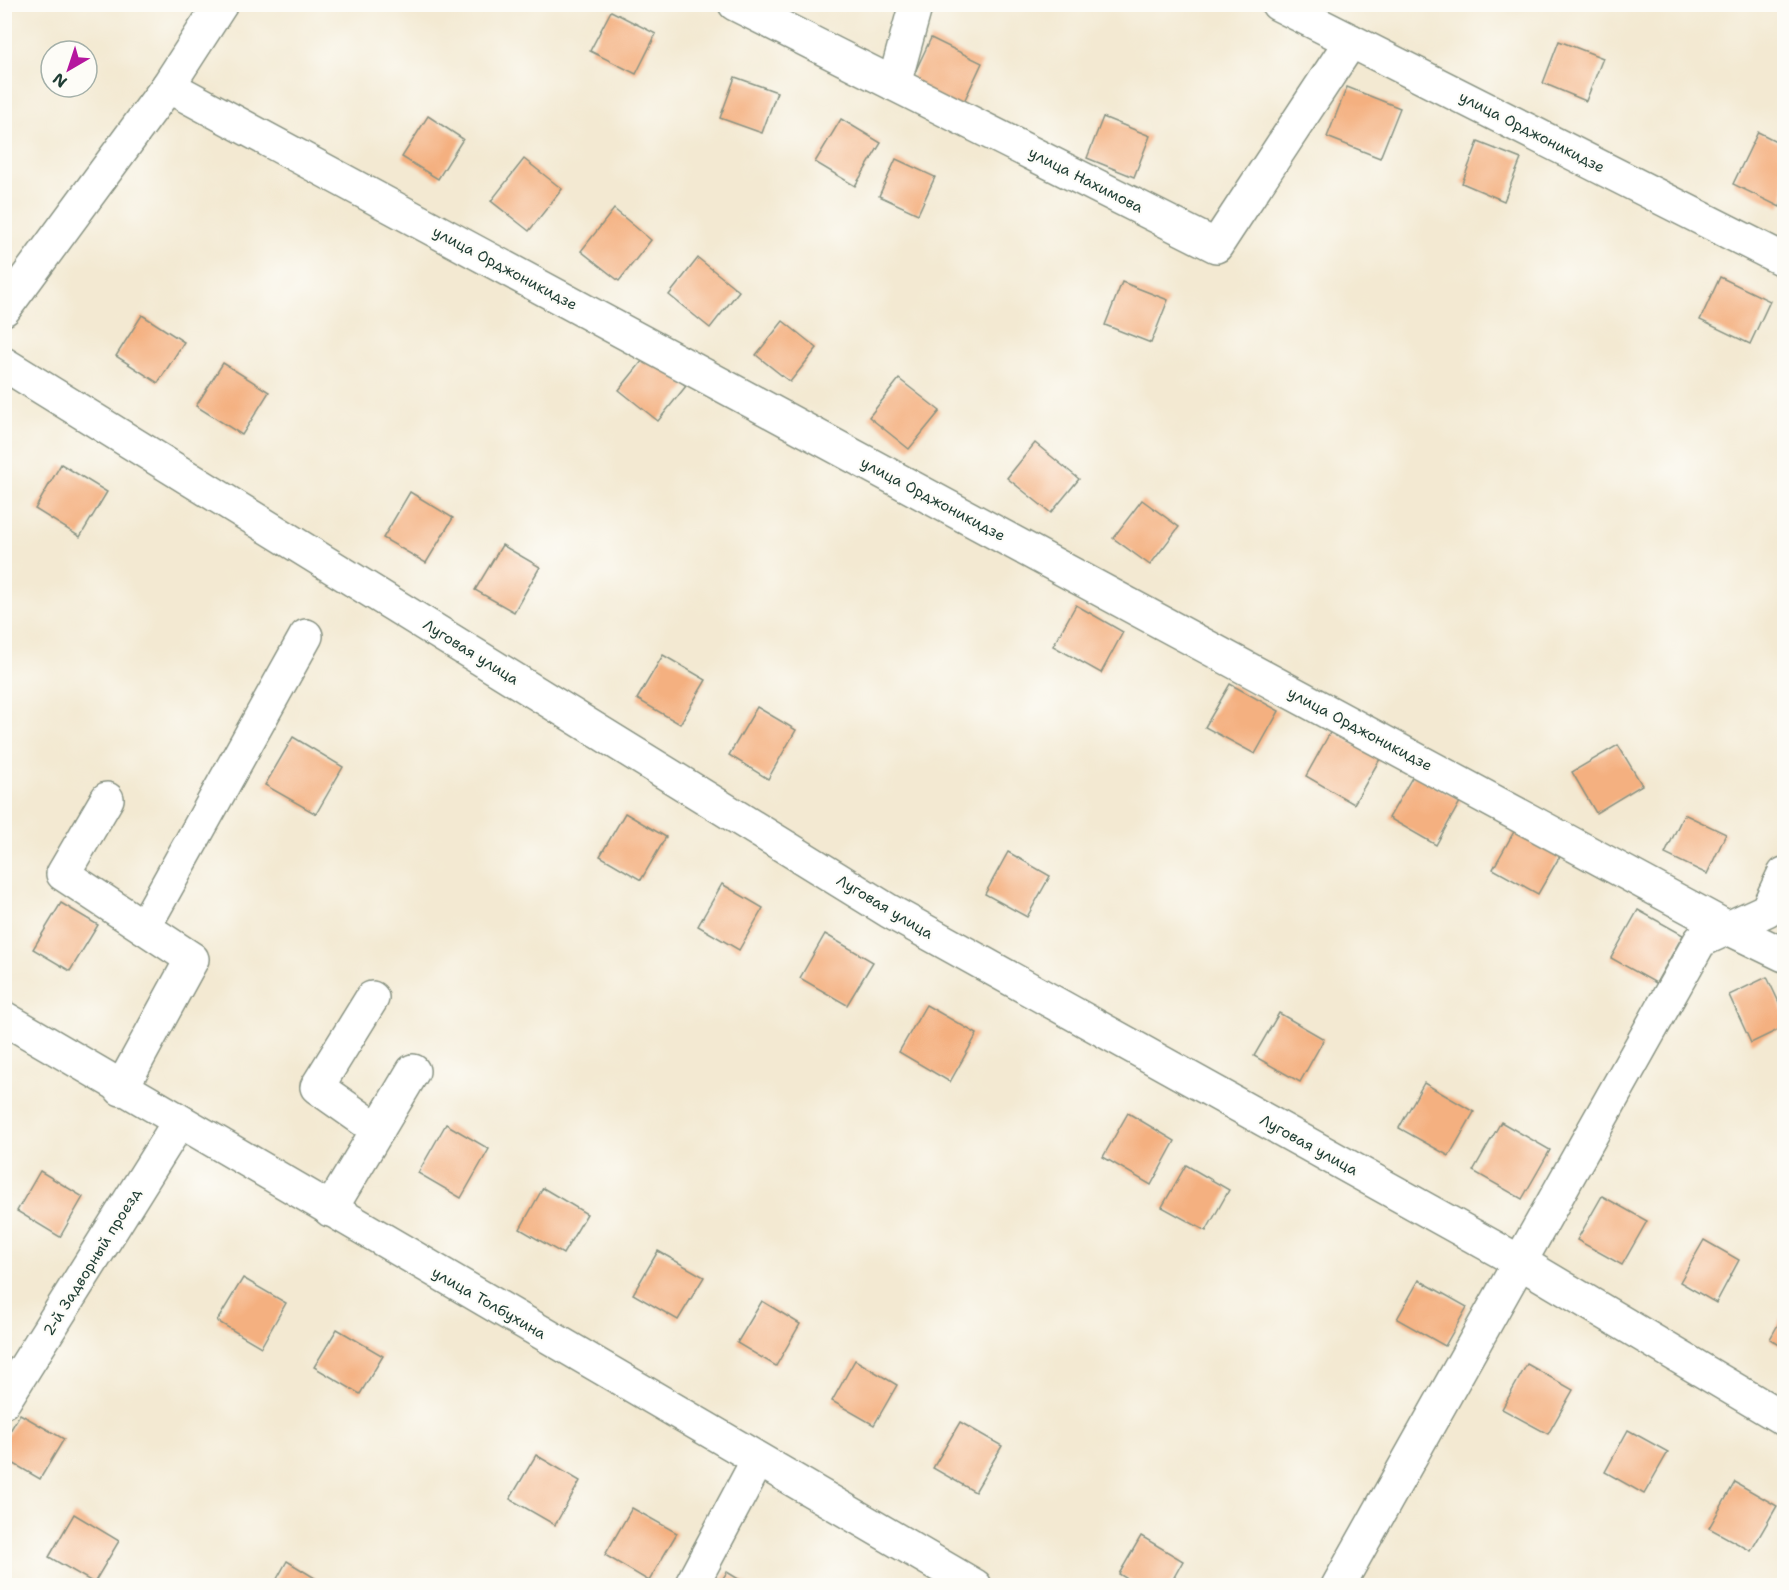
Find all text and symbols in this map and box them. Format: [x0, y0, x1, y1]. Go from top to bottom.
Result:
north arrow [39, 39, 99, 99]
text: N [48, 68, 71, 92]
street label: улица Орджоникидзе [1456, 87, 1608, 177]
street label: улица Нахимова [1025, 142, 1147, 218]
street label: улица Орджоникидзе [429, 221, 581, 315]
street label: улица Орджоникидзе [857, 452, 1009, 546]
street label: Луговая улица [419, 615, 523, 690]
street label: улица Орджоникидзе [1284, 682, 1436, 776]
street label: Луговая улица [833, 870, 938, 944]
street label: Луговая улица [1256, 1110, 1362, 1181]
street label: 2-й Задворный проезд [38, 1184, 146, 1339]
street label: улица Толбухина [428, 1262, 550, 1344]

